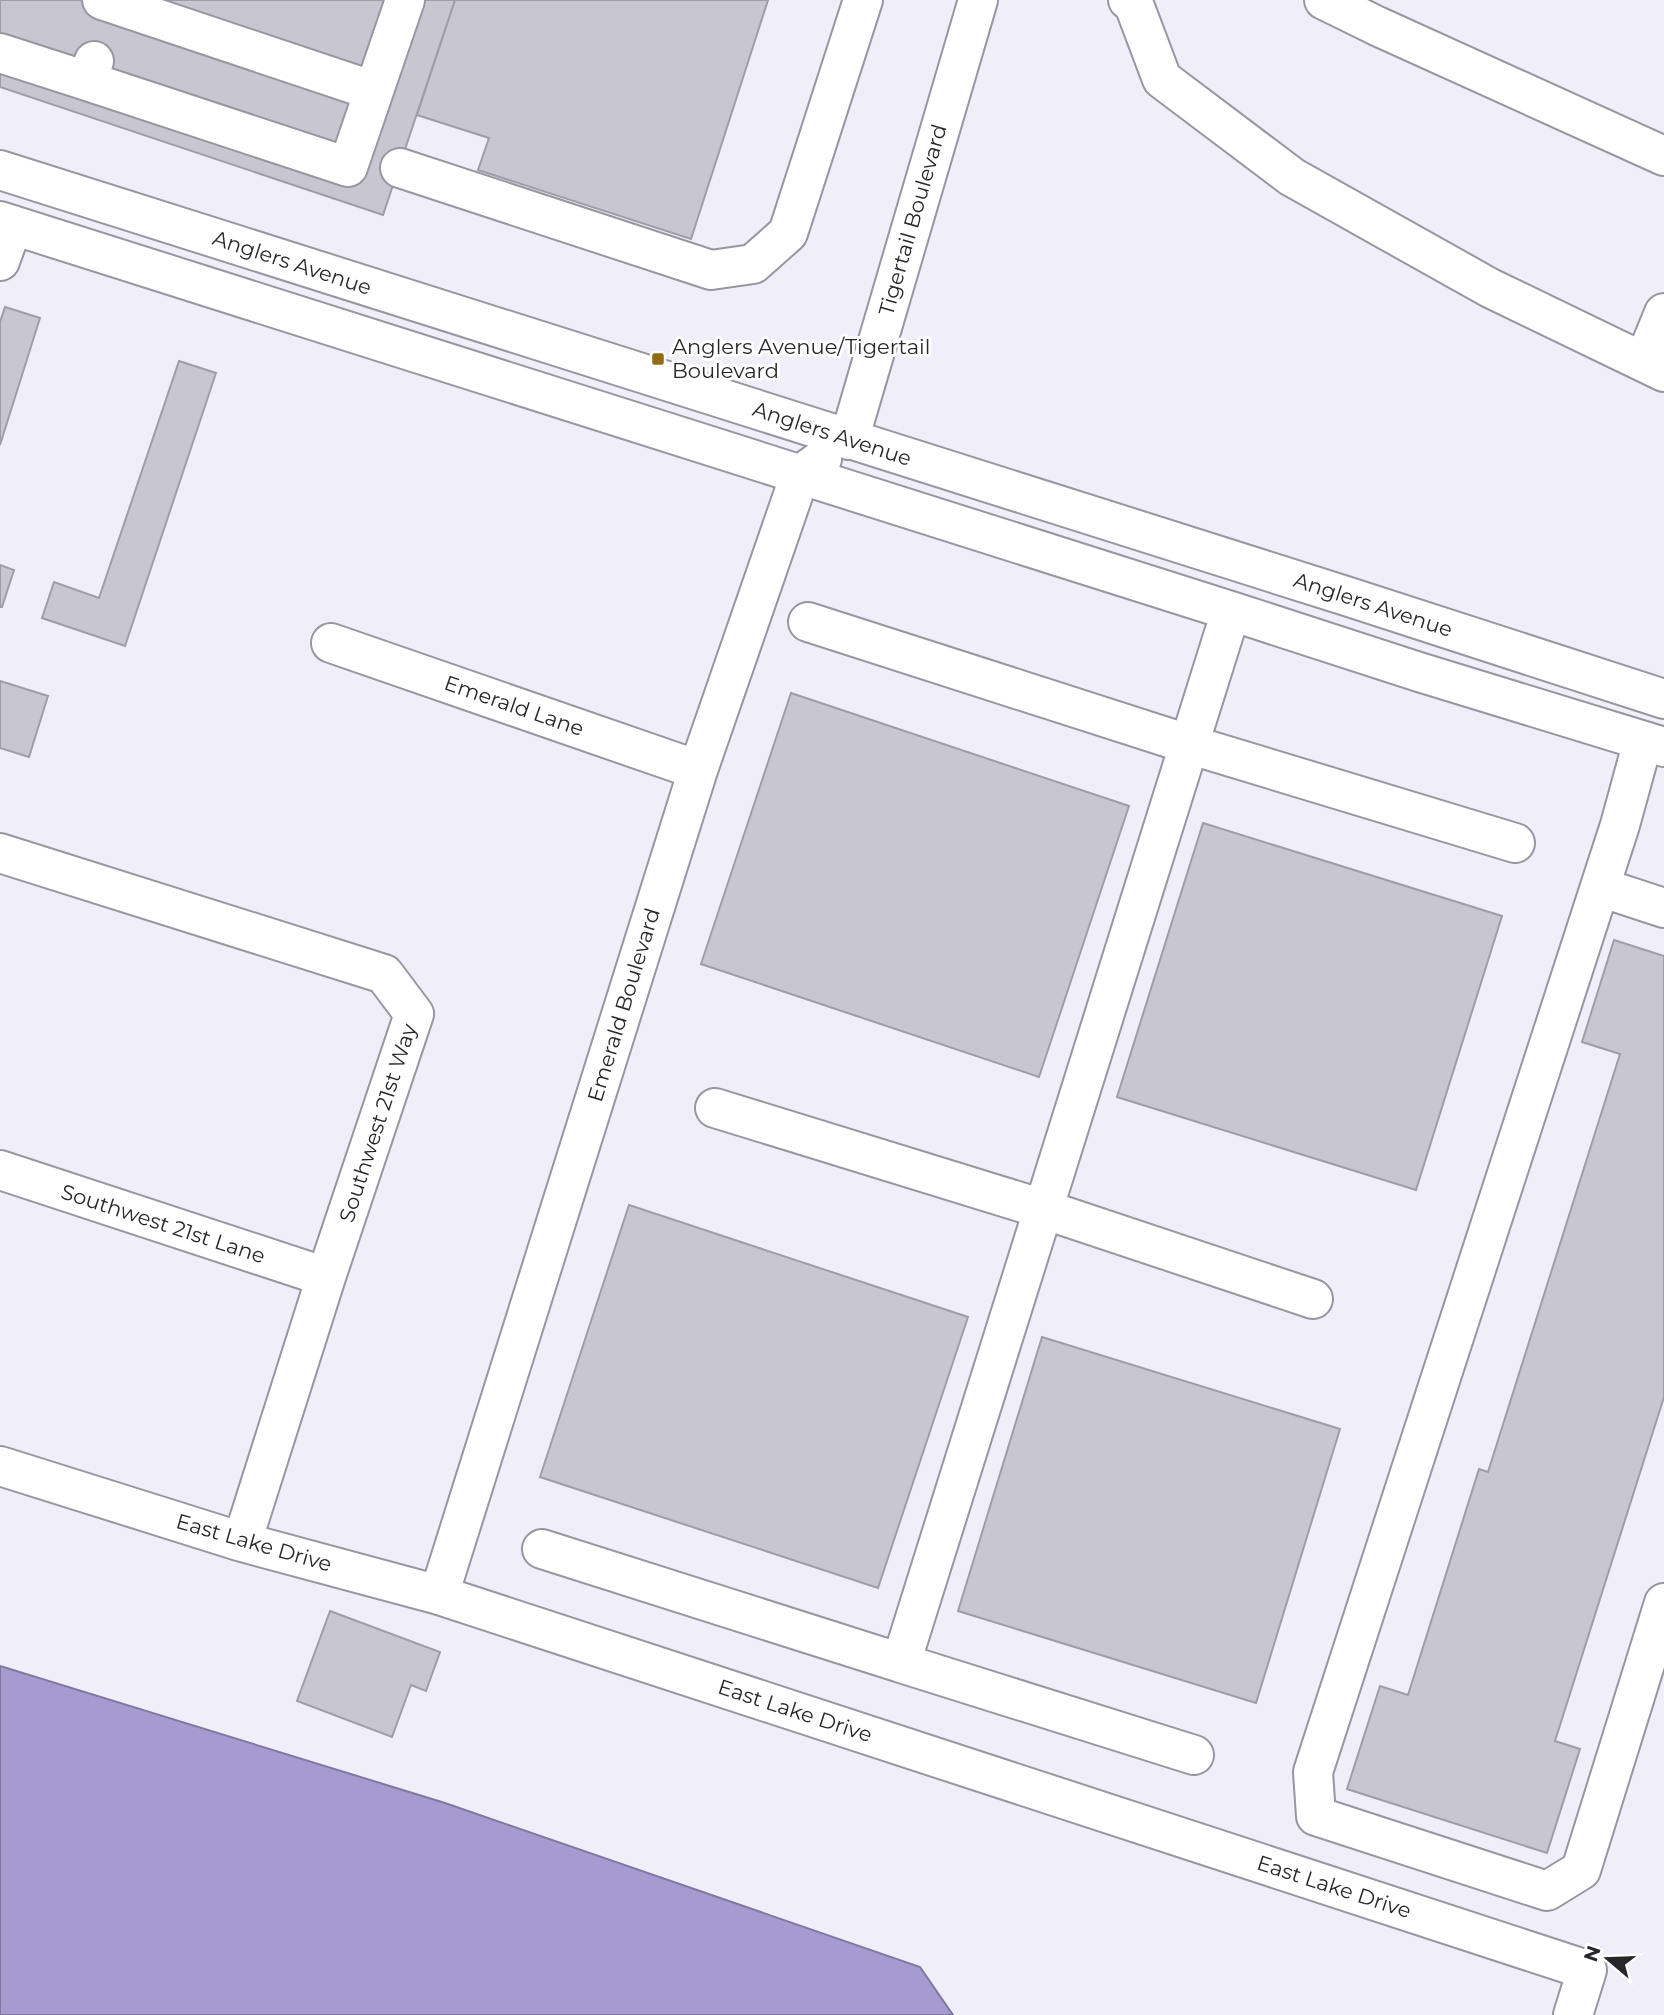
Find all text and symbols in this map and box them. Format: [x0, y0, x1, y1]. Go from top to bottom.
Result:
street label: Tigertail Boulevard [873, 121, 952, 318]
street label: Anglers Avenue [210, 225, 375, 300]
place label: Anglers Avenue/Tigertail Boulevard [672, 334, 930, 383]
marker: Anglers Avenue/Tigertail Boulevard [650, 351, 666, 367]
street label: Anglers Avenue [750, 396, 915, 471]
street label: Anglers Avenue [1291, 567, 1456, 642]
street label: Emerald Lane [441, 670, 587, 741]
street label: Emerald Boulevard [582, 905, 665, 1105]
street label: Southwest 21st Way [334, 1020, 422, 1225]
street label: Southwest 21st Lane [58, 1179, 268, 1268]
street label: East Lake Drive [173, 1508, 335, 1577]
street label: East Lake Drive [715, 1674, 875, 1747]
street label: East Lake Drive [1254, 1850, 1414, 1923]
north arrow [1573, 1924, 1643, 1994]
text: N [1579, 1943, 1606, 1965]

